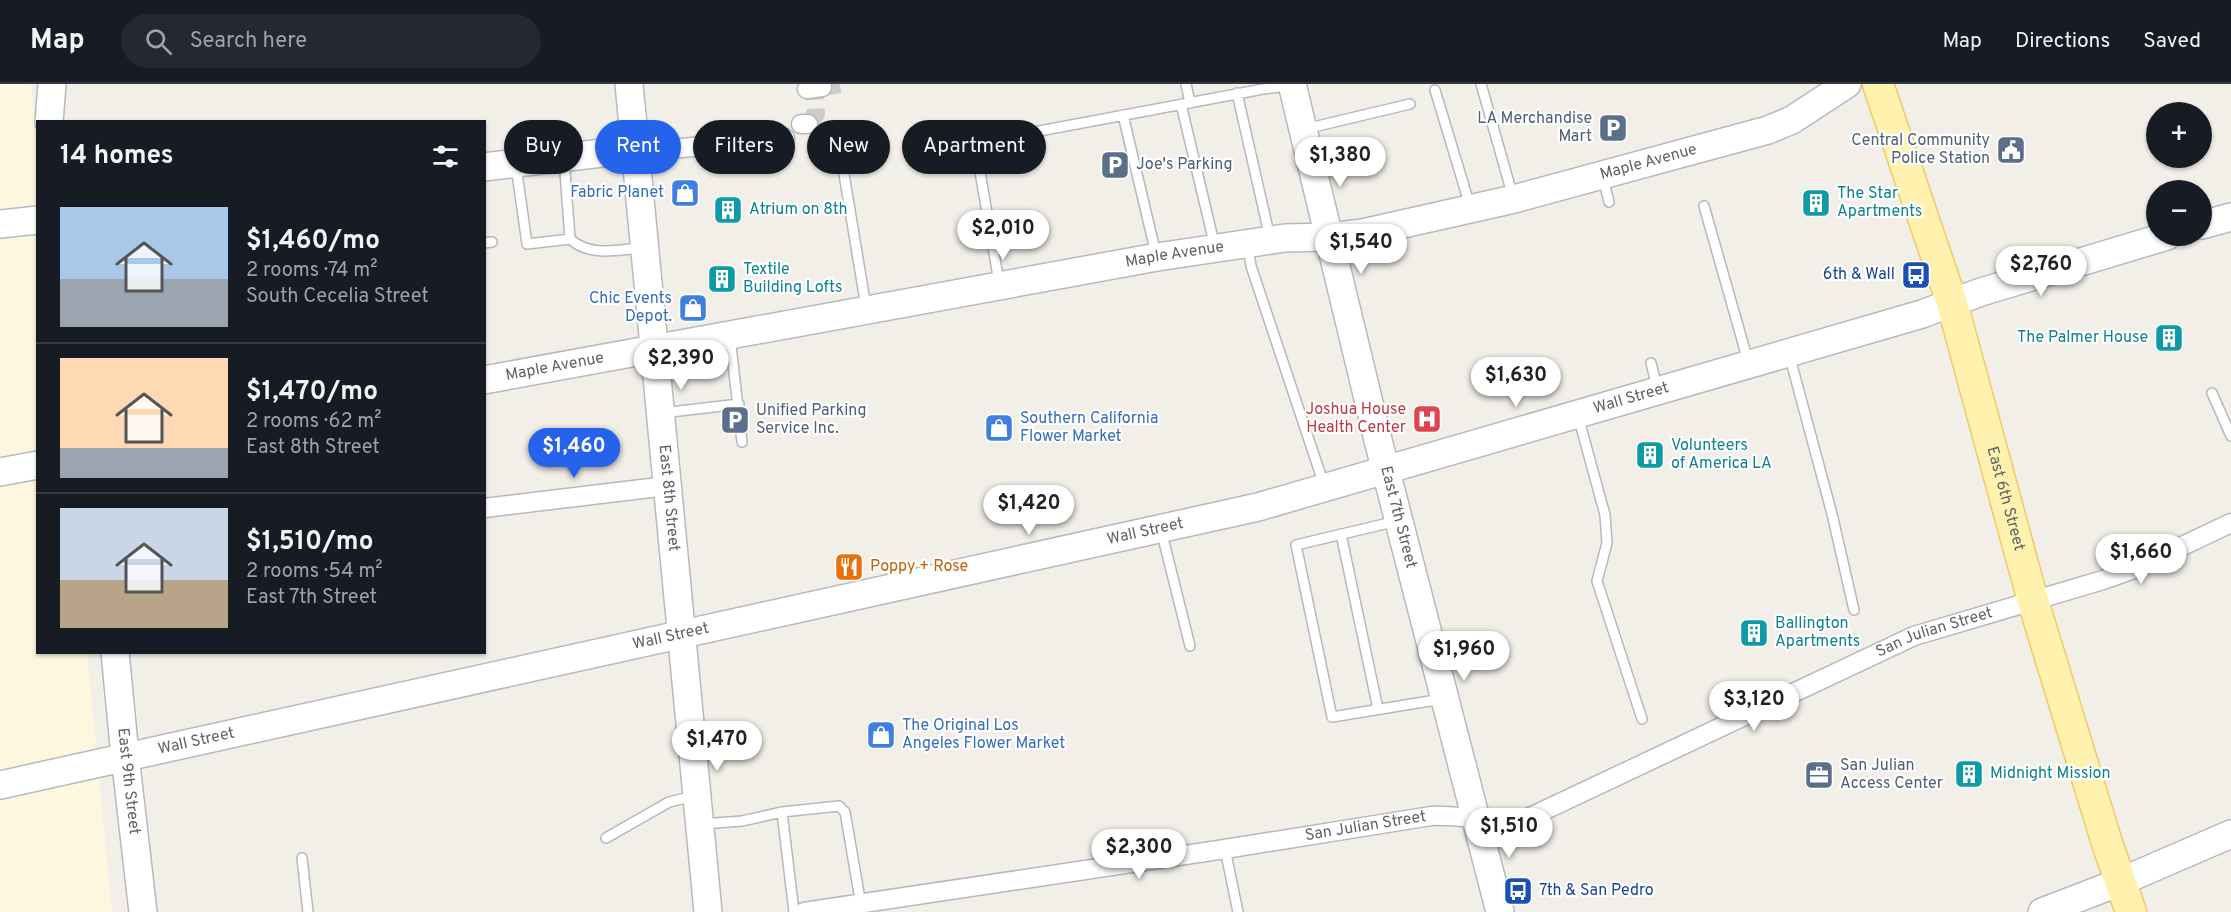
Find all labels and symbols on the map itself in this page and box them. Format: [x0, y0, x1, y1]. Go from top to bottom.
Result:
place label: LA Merchandise Mart [1477, 109, 1592, 147]
parking icon: LA Merchandise Mart [1597, 112, 1629, 144]
place label: Central Community Police Station [1851, 131, 1990, 169]
public building icon: Central Community Police Station [1995, 134, 2027, 166]
pin: $1,380 [1291, 137, 1389, 188]
street label: Maple Avenue [1598, 140, 1699, 185]
parking icon: Joe's Parking [1099, 149, 1131, 181]
place label: Joe's Parking [1136, 155, 1233, 175]
shop icon: Fabric Planet [669, 177, 701, 209]
place label: Fabric Planet [570, 183, 664, 203]
place label: The Star Apartments [1837, 184, 1922, 222]
building icon: The Star Apartments [1800, 187, 1832, 219]
building icon: Atrium on 8th [712, 194, 744, 226]
place label: Atrium on 8th [749, 200, 848, 220]
pin: $2,010 [954, 210, 1052, 261]
pin: $1,540 [1312, 224, 1410, 275]
street label: Maple Avenue [1124, 237, 1225, 273]
pin: $2,760 [1992, 246, 2090, 297]
bus stop icon: 6th & Wall [1900, 259, 1932, 291]
place label: Textile Building Lofts [743, 260, 842, 298]
building icon: Textile Building Lofts [706, 263, 738, 295]
place label: 6th & Wall [1823, 265, 1895, 285]
place label: Chic Events Depot. [589, 289, 672, 327]
shop icon: Chic Events Depot. [677, 292, 709, 324]
building icon: The Palmer House [2153, 322, 2185, 354]
place label: The Palmer House [2017, 328, 2148, 348]
pin: $2,390 [632, 340, 730, 391]
street label: Maple Avenue [504, 348, 606, 386]
pin: $1,630 [1467, 357, 1565, 408]
street label: Wall Street [1591, 378, 1671, 419]
place label: Joshua House Health Center [1306, 400, 1406, 438]
place label: Unified Parking Service Inc. [756, 401, 866, 439]
hospital icon: Joshua House Health Center [1411, 403, 1443, 435]
parking icon: Unified Parking Service Inc. [719, 404, 751, 436]
place label: Southern California Flower Market [1020, 409, 1158, 447]
shop icon: Southern California Flower Market [983, 412, 1015, 444]
pin: $1,460 [525, 428, 623, 479]
place label: Volunteers of America LA [1671, 436, 1772, 474]
building icon: Volunteers of America LA [1634, 439, 1666, 471]
street label: East 8th Street [653, 444, 684, 552]
street label: East 6th Street [1981, 444, 2029, 553]
street label: East 7th Street [1375, 464, 1421, 571]
pin: $1,420 [980, 485, 1078, 536]
street label: Wall Street [1105, 514, 1185, 550]
pin: $1,660 [2092, 534, 2190, 585]
restaurant icon: Poppy + Rose [833, 551, 865, 583]
place label: Poppy + Rose [870, 557, 968, 577]
street label: San Julian Street [1873, 603, 1995, 662]
place label: Ballington Apartments [1775, 614, 1860, 652]
building icon: Ballington Apartments [1738, 617, 1770, 649]
street label: Wall Street [631, 619, 711, 655]
pin: $1,960 [1415, 631, 1513, 682]
pin: $3,120 [1705, 681, 1803, 732]
place label: The Original Los Angeles Flower Market [902, 716, 1065, 754]
shop icon: The Original Los Angeles Flower Market [865, 719, 897, 751]
pin: $1,470 [668, 721, 766, 772]
street label: Wall Street [156, 723, 236, 760]
street label: East 9th Street [112, 727, 144, 836]
place label: San Julian Access Center [1840, 756, 1943, 794]
building icon: Midnight Mission [1953, 758, 1985, 790]
office icon: San Julian Access Center [1803, 759, 1835, 791]
place label: Midnight Mission [1990, 764, 2110, 784]
street label: San Julian Street [1303, 807, 1428, 846]
pin: $1,510 [1460, 808, 1558, 859]
pin: $2,300 [1090, 829, 1188, 880]
bus stop icon: 7th & San Pedro [1502, 875, 1534, 907]
place label: 7th & San Pedro [1539, 881, 1654, 901]

